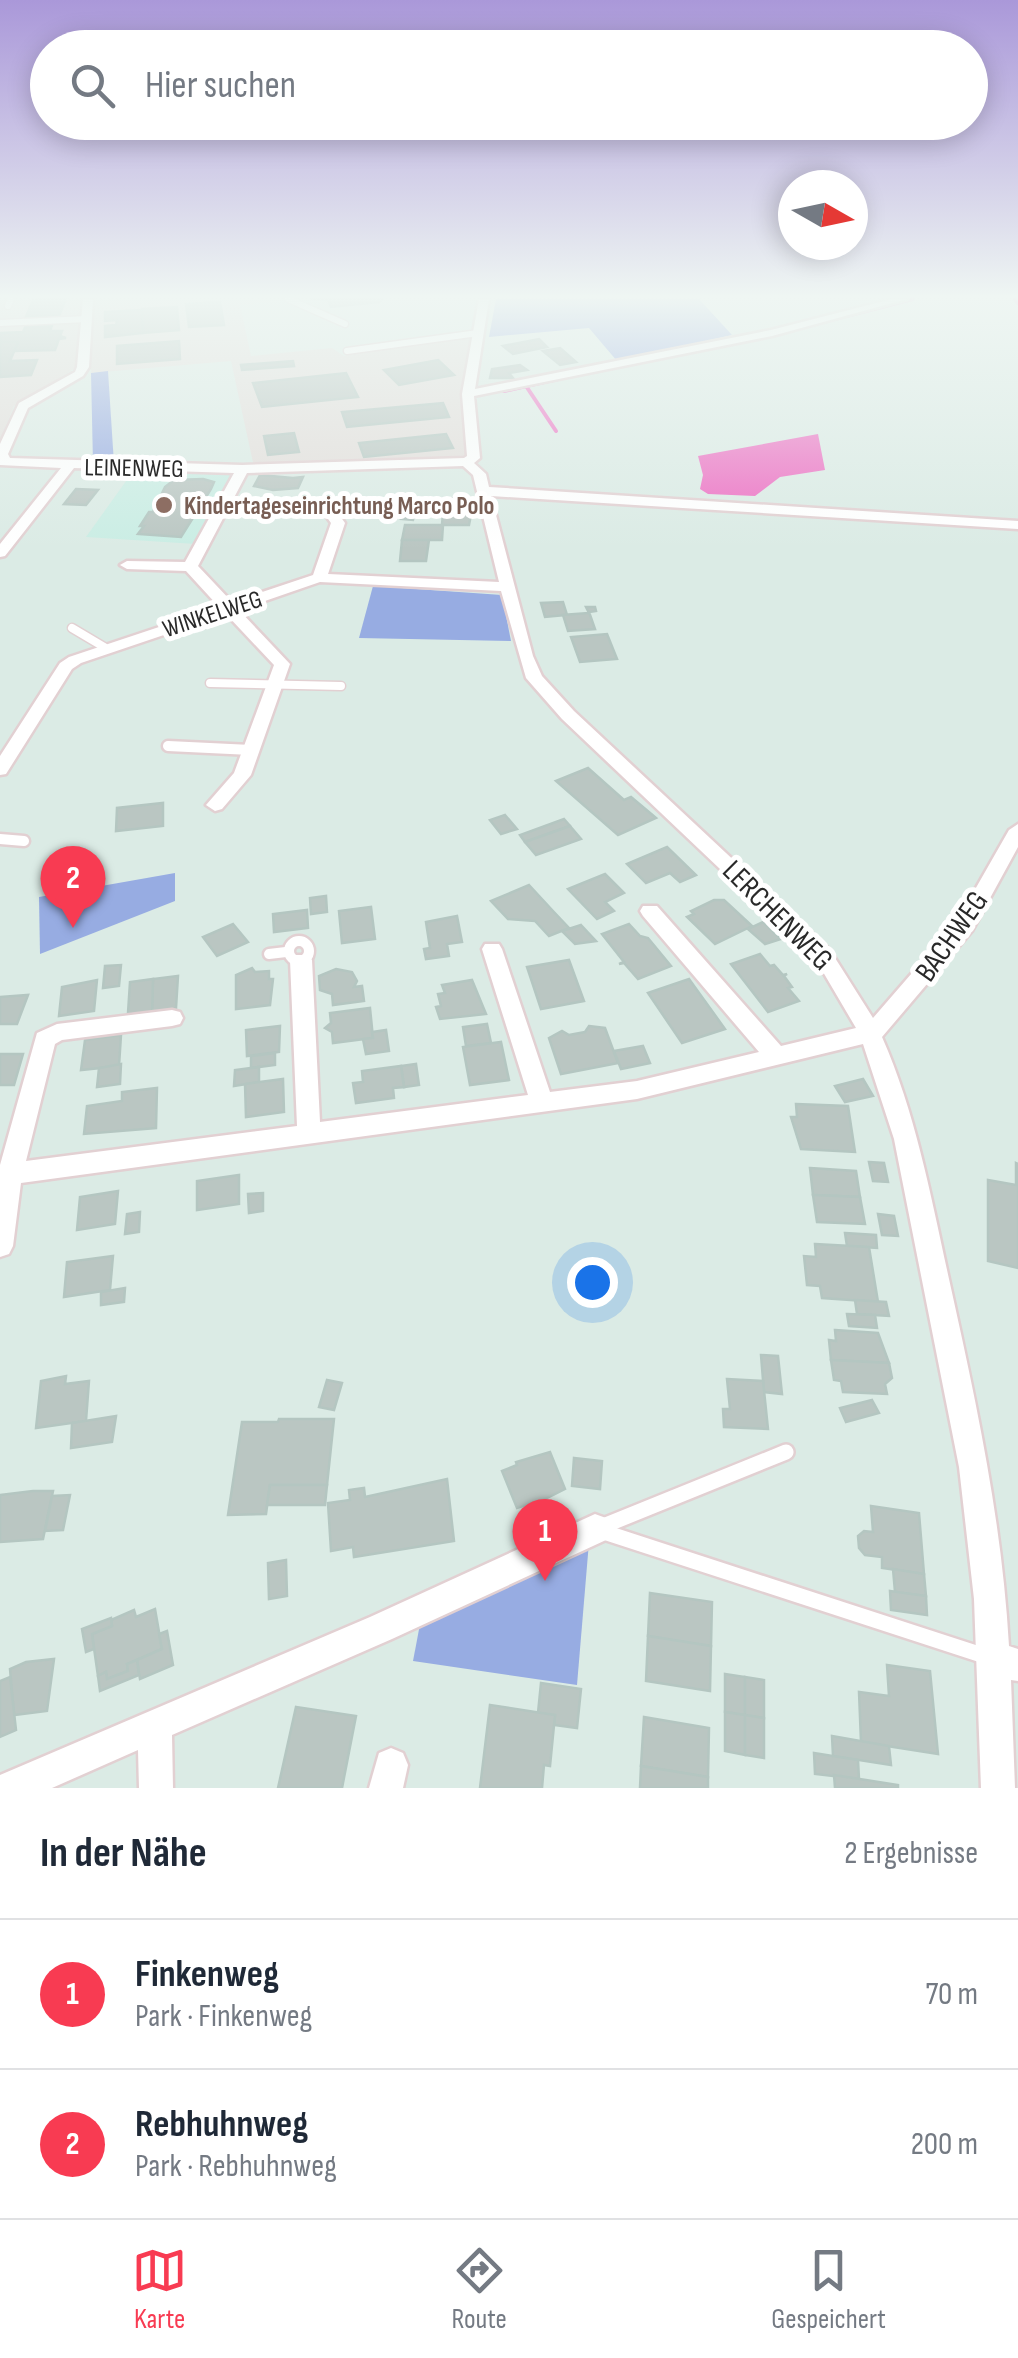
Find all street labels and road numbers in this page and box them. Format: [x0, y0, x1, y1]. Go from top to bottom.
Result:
street label: LEINENWEG [84, 452, 184, 485]
street label: WINKELWEG [159, 584, 266, 645]
street label: LERCHENWEG [715, 853, 840, 978]
street label: BACHWEG [908, 884, 996, 989]

